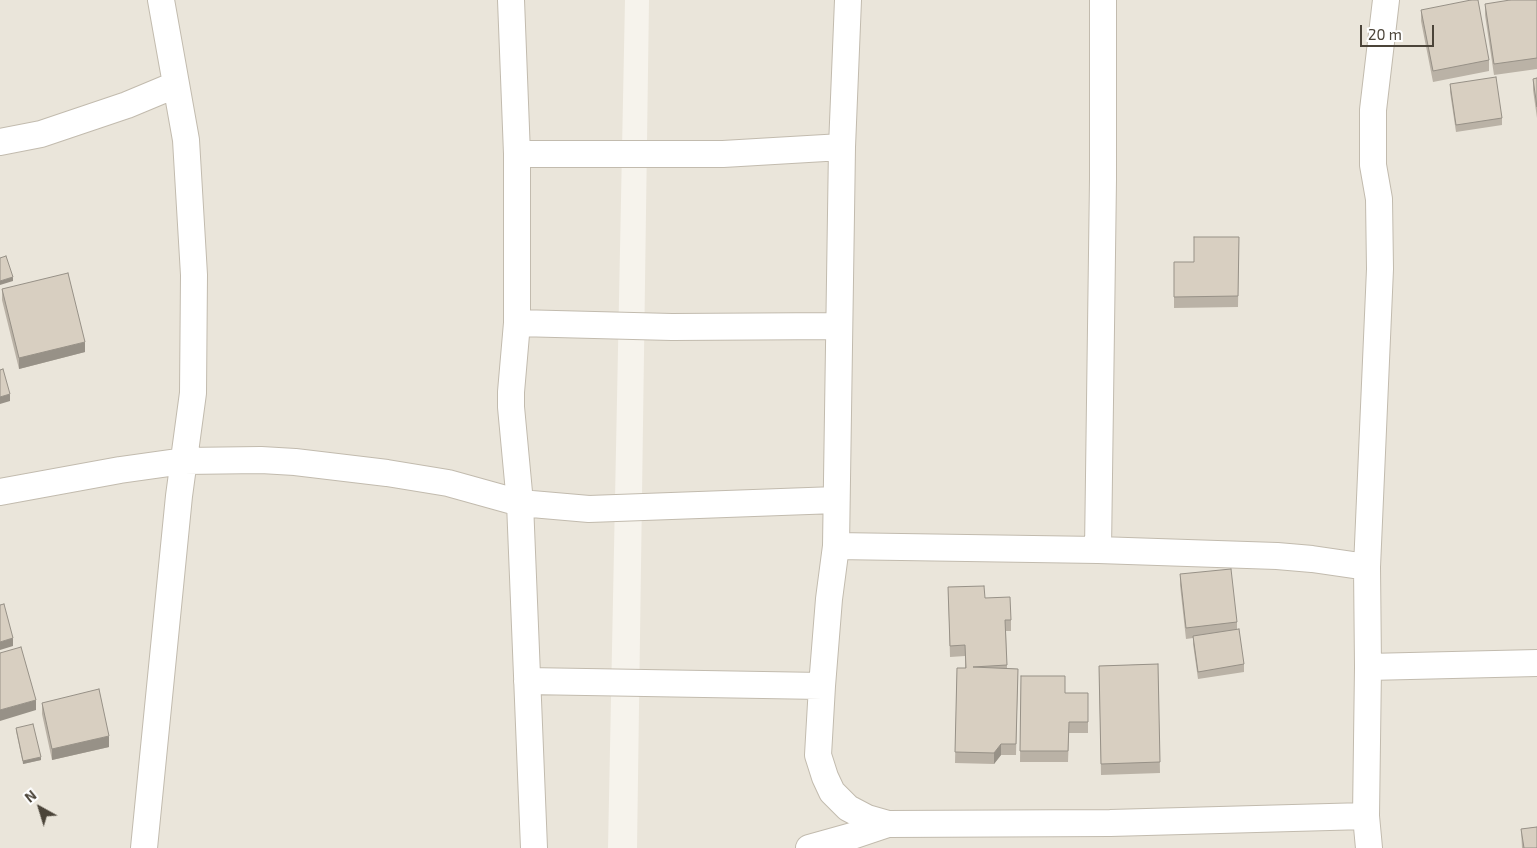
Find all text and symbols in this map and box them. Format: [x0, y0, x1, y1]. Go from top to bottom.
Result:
scale bar [1362, 15, 1436, 47]
text: 20 m [1368, 25, 1402, 43]
north arrow [15, 783, 65, 833]
text: N [21, 786, 40, 806]

